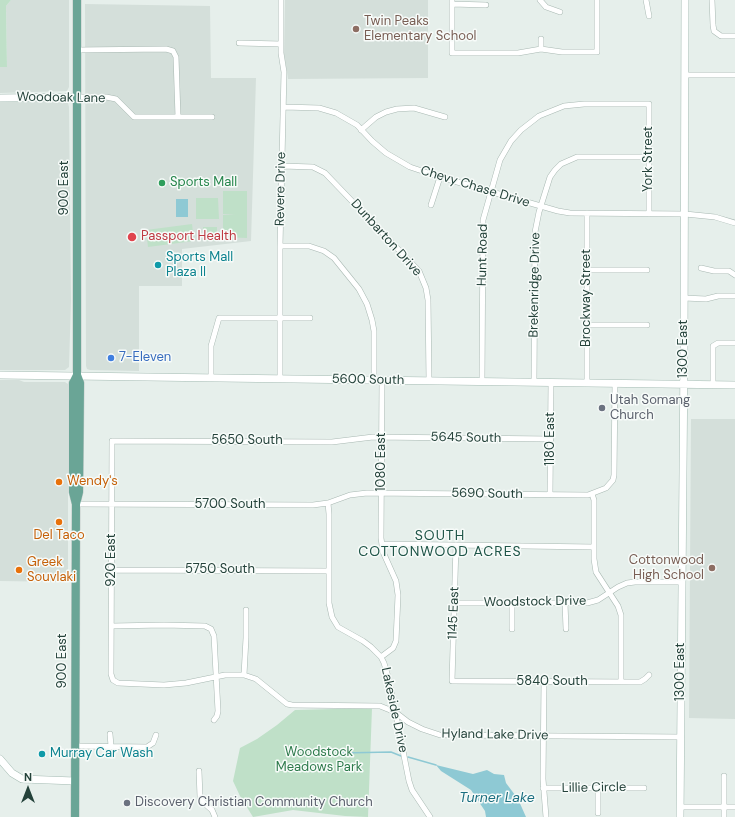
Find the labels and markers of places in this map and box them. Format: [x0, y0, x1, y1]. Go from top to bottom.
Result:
place label: Twin Peaks Elementary School [364, 14, 476, 45]
marker: Twin Peaks Elementary School [351, 24, 361, 34]
place label: Sports Mall [170, 175, 237, 191]
marker: Sports Mall [157, 178, 167, 188]
place label: Passport Health [141, 229, 236, 245]
marker: Passport Health [126, 231, 138, 243]
place label: Sports Mall Plaza II [166, 250, 233, 281]
marker: Sports Mall Plaza II [153, 260, 163, 270]
place label: 7-Eleven [119, 350, 171, 366]
marker: 7-Eleven [106, 353, 116, 363]
place label: Utah Somang Church [610, 393, 690, 424]
marker: Utah Somang Church [597, 403, 607, 413]
place label: Wendy's [67, 474, 118, 490]
marker: Wendy's [54, 477, 64, 487]
marker: Del Taco [54, 517, 64, 527]
place label: Del Taco [33, 528, 85, 544]
place label: Cottonwood High School [629, 553, 704, 584]
place label: Greek Souvlaki [27, 555, 76, 586]
marker: Cottonwood High School [707, 563, 717, 573]
marker: Greek Souvlaki [14, 565, 24, 575]
place label: Murray Car Wash [50, 746, 153, 762]
marker: Murray Car Wash [37, 749, 47, 759]
place label: Discovery Christian Community Church [135, 795, 373, 811]
marker: Discovery Christian Community Church [122, 798, 132, 808]

